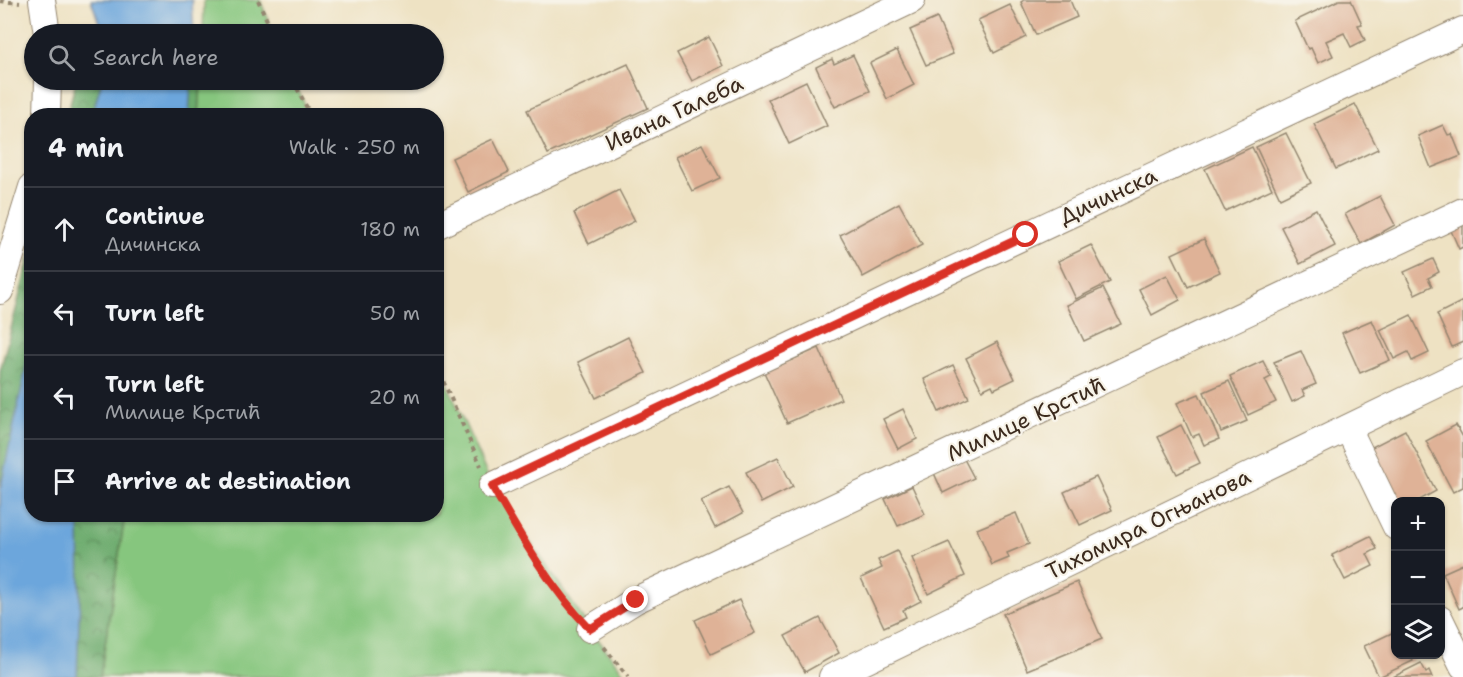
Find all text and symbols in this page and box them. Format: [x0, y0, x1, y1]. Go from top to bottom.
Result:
search box [24, 24, 444, 90]
icon: search [45, 41, 78, 74]
text: Search here [93, 43, 219, 72]
street label: Ивана Галеба [601, 68, 748, 158]
text: 4 min [48, 130, 124, 165]
text: Walk · 250 m [289, 134, 420, 160]
street label: Дичинска [1054, 161, 1162, 231]
text: Continue [105, 202, 205, 231]
icon: ahead [48, 213, 81, 246]
text: 180 m [360, 216, 420, 242]
route start [1012, 221, 1038, 247]
text: Дичинска [105, 231, 200, 257]
icon: left [48, 297, 81, 330]
text: Turn left [105, 299, 204, 328]
text: 50 m [370, 300, 420, 326]
text: Turn left [105, 370, 204, 399]
street label: Милице Крстић [942, 370, 1110, 468]
icon: left [48, 381, 81, 414]
text: 20 m [369, 384, 420, 410]
text: Милице Крстић [105, 399, 261, 425]
street label: Тихомира Огњанова [1041, 462, 1256, 586]
icon: arrive [48, 465, 81, 498]
text: Arrive at destination [105, 467, 351, 496]
map controls [1391, 497, 1445, 659]
button: + [1391, 497, 1445, 551]
button: − [1391, 551, 1445, 605]
route end [622, 586, 648, 612]
button: layers [1391, 605, 1445, 659]

